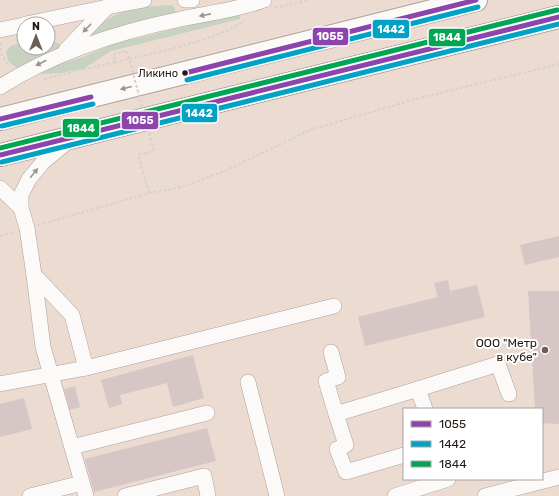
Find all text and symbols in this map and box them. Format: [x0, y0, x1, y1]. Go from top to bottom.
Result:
one-way arrow [199, 12, 211, 18]
north arrow [16, 16, 56, 56]
line badge: 1442 [372, 19, 410, 39]
text: N [32, 20, 40, 33]
one-way arrow [82, 23, 92, 33]
text: 1442 [377, 23, 405, 36]
line badge: 1055 [312, 27, 349, 46]
line badge: 1844 [428, 28, 466, 47]
text: 1055 [316, 30, 344, 43]
text: 1844 [433, 31, 461, 44]
one-way arrow [35, 60, 46, 67]
place label: Ликино [138, 67, 178, 80]
marker: Ликино [180, 68, 190, 78]
one-way arrow [120, 85, 132, 91]
line badge: 1442 [181, 103, 218, 123]
text: 1442 [185, 107, 213, 120]
line badge: 1055 [121, 111, 159, 130]
text: 1055 [126, 114, 154, 127]
line badge: 1844 [62, 118, 100, 138]
text: 1844 [67, 122, 95, 135]
one-way arrow [30, 167, 39, 178]
place label: ООО "Метр в кубе" [476, 336, 537, 364]
marker: ООО "Метр в кубе" [540, 345, 550, 355]
legend [403, 408, 543, 480]
text: 1055 [439, 417, 466, 431]
text: 1442 [439, 437, 466, 451]
text: 1844 [439, 457, 467, 471]

